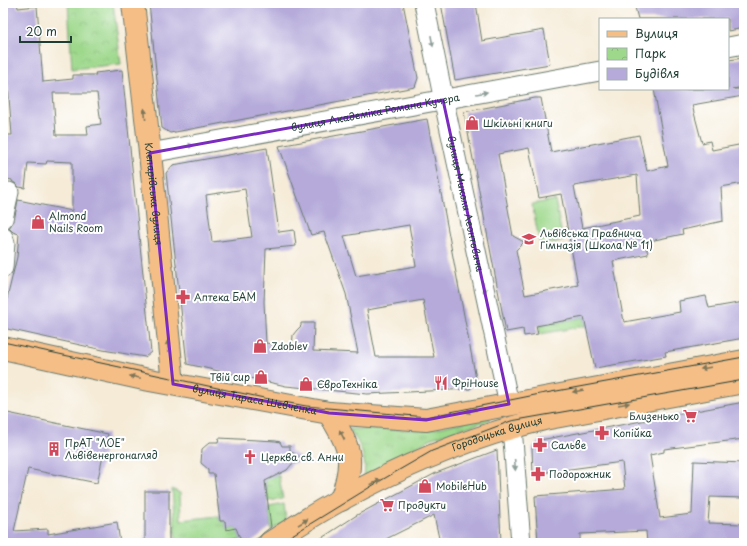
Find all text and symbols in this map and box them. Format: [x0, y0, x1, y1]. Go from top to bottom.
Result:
scale bar [20, 18, 71, 44]
legend [599, 18, 729, 90]
text: 20 m [26, 22, 57, 40]
text: Вулиця [635, 24, 678, 42]
one-way arrow [429, 35, 435, 47]
text: Парк [635, 44, 667, 62]
text: Будівля [635, 64, 680, 82]
street label: вулиця Академіка Романа Кучера [290, 89, 461, 134]
one-way arrow [476, 89, 488, 95]
one-way arrow [142, 108, 148, 120]
shop icon: Шкільні книги [464, 115, 480, 131]
place label: Шкільні книги [483, 115, 553, 130]
street label: вулиця Миколи Леонтовича [444, 134, 488, 274]
street label: Клепарівська вулиця [142, 142, 167, 246]
one-way arrow [182, 143, 194, 149]
place label: Almond Nails Room [49, 208, 103, 235]
shop icon: Almond Nails Room [30, 214, 46, 230]
place label: Львівська Правнича Гімназія (Школа № 11) [540, 225, 653, 252]
school or university icon: Львівська Правнича Гімназія (Школа № 11) [521, 231, 537, 247]
one-way arrow [481, 282, 487, 294]
pharmacy icon: Аптека БАМ [175, 289, 191, 305]
place label: Аптека БАМ [194, 289, 256, 304]
shop icon: Zdoblev [252, 338, 268, 354]
place label: Zdoblev [271, 338, 308, 353]
one-way arrow [165, 339, 171, 352]
one-way arrow [700, 365, 712, 371]
place label: Твій сир [210, 369, 250, 384]
shop icon: Твій сир [253, 369, 269, 385]
one-way arrow [128, 373, 141, 379]
restaurant icon: ФріHouse [433, 375, 449, 391]
place label: ФріHouse [452, 375, 499, 390]
shop icon: ЄвроТехніка [298, 376, 314, 392]
place label: ЄвроТехніка [317, 376, 378, 391]
street label: вулиця Тараса Шевченка [191, 380, 319, 418]
one-way arrow [572, 388, 584, 394]
one-way arrow [618, 401, 630, 407]
one-way arrow [465, 408, 477, 414]
place label: Близенько [629, 408, 679, 423]
supermarket icon: Близенько [682, 408, 698, 424]
street label: Городоцька вулиця [449, 412, 544, 454]
pharmacy icon: Копійка [594, 425, 610, 441]
place label: Копійка [613, 425, 652, 440]
one-way arrow [339, 430, 345, 441]
place label: ПрАТ "ЛОЕ" Львівенергонагляд [65, 435, 158, 462]
pharmacy icon: Сальве [532, 437, 548, 453]
place label: Сальве [551, 437, 587, 452]
building icon: ПрАТ "ЛОЕ" Львівенергонагляд [46, 441, 62, 457]
church icon: Церква св. Анни [242, 449, 258, 465]
place label: Церква св. Анни [261, 449, 344, 464]
one-way arrow [512, 459, 519, 471]
pharmacy icon: Подорожник [530, 466, 546, 482]
place label: Подорожник [549, 466, 611, 481]
shop icon: MobileHub [417, 478, 433, 494]
place label: MobileHub [436, 478, 487, 493]
one-way arrow [370, 479, 382, 485]
supermarket icon: Продукти [379, 497, 395, 513]
place label: Продукти [398, 497, 446, 513]
one-way arrow [298, 518, 308, 526]

